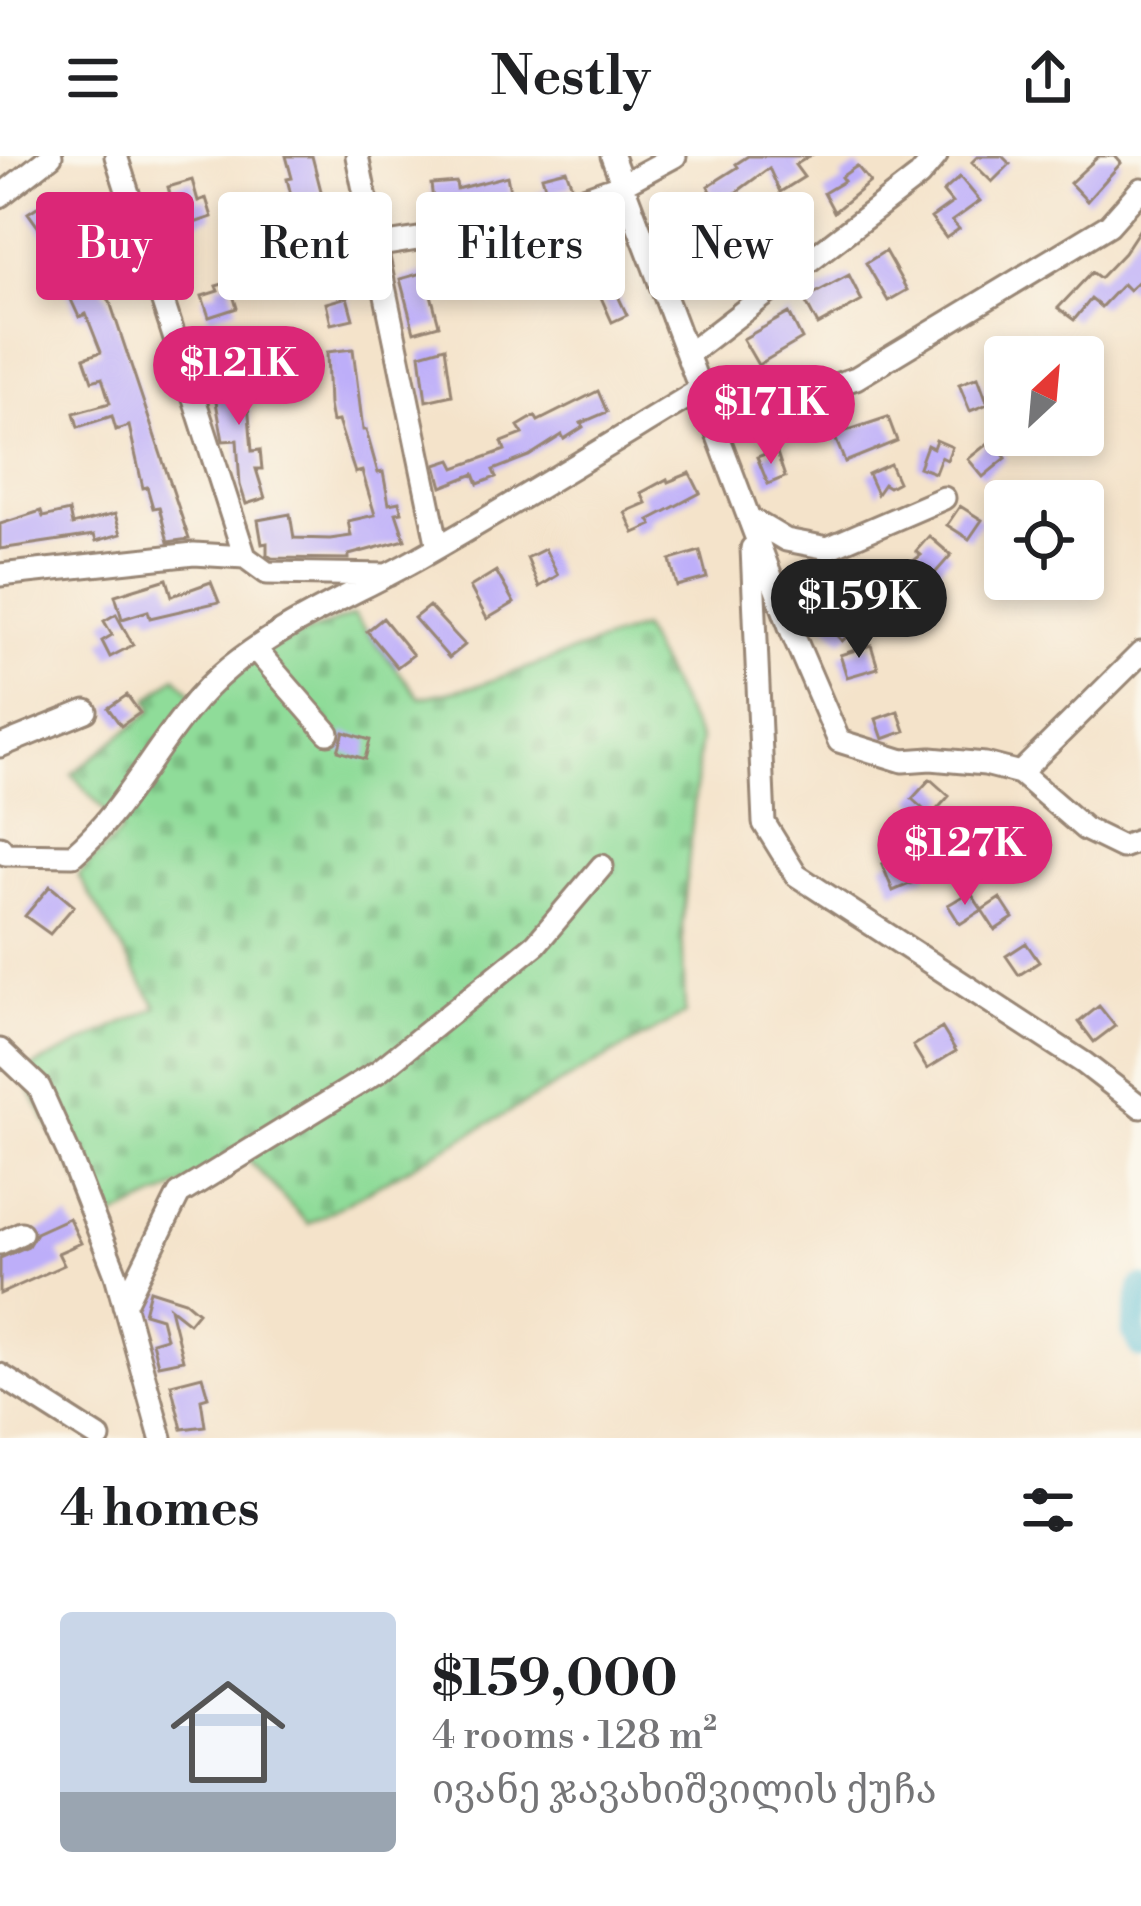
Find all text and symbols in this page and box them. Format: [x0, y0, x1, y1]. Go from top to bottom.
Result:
text: Nestly [491, 44, 650, 112]
icon: menu [60, 45, 126, 111]
icon: share [1015, 45, 1081, 111]
chip: Buy [36, 192, 194, 300]
chip: Rent [218, 192, 392, 300]
chip: Filters [416, 192, 625, 300]
chip: New [649, 192, 814, 300]
pin: $121K [155, 326, 323, 428]
north arrow [984, 336, 1104, 456]
map controls [984, 336, 1104, 600]
text: $121K [180, 340, 298, 389]
pin: $171K [687, 365, 855, 467]
text: $171K [714, 379, 828, 428]
button: locate [984, 480, 1104, 600]
pin: $159K [775, 559, 943, 661]
text: $159K [798, 573, 920, 622]
pin: $127K [881, 806, 1049, 908]
text: $127K [904, 820, 1026, 869]
icon: filters [1015, 1477, 1081, 1543]
text: 4 homes [60, 1478, 260, 1542]
text: $159,000 [432, 1648, 677, 1712]
icon: home [156, 1660, 300, 1804]
text: 4 rooms · 128 m² [432, 1712, 717, 1761]
text: ივანე ჯავახიშვილის ქუჩა [432, 1767, 937, 1816]

